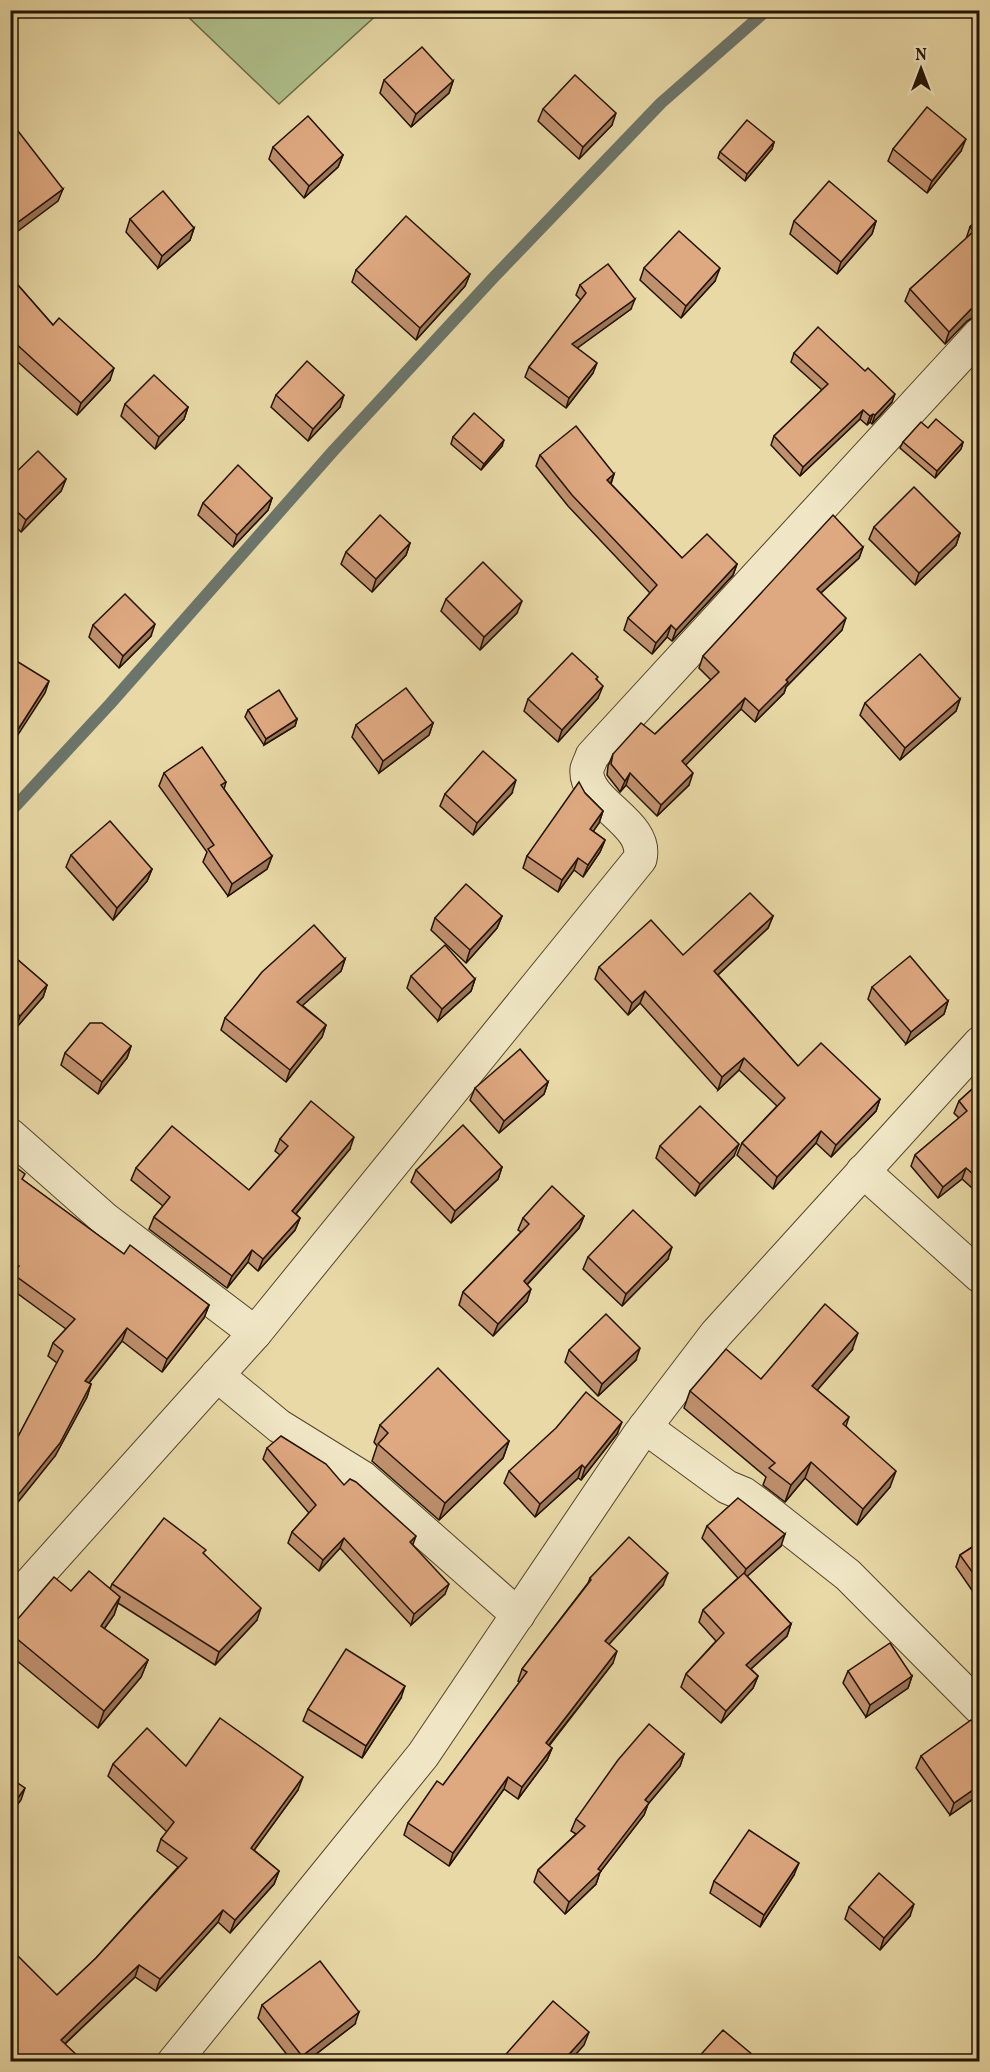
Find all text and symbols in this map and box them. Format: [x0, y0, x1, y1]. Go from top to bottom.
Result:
north arrow [891, 39, 951, 99]
text: N [915, 45, 927, 67]

